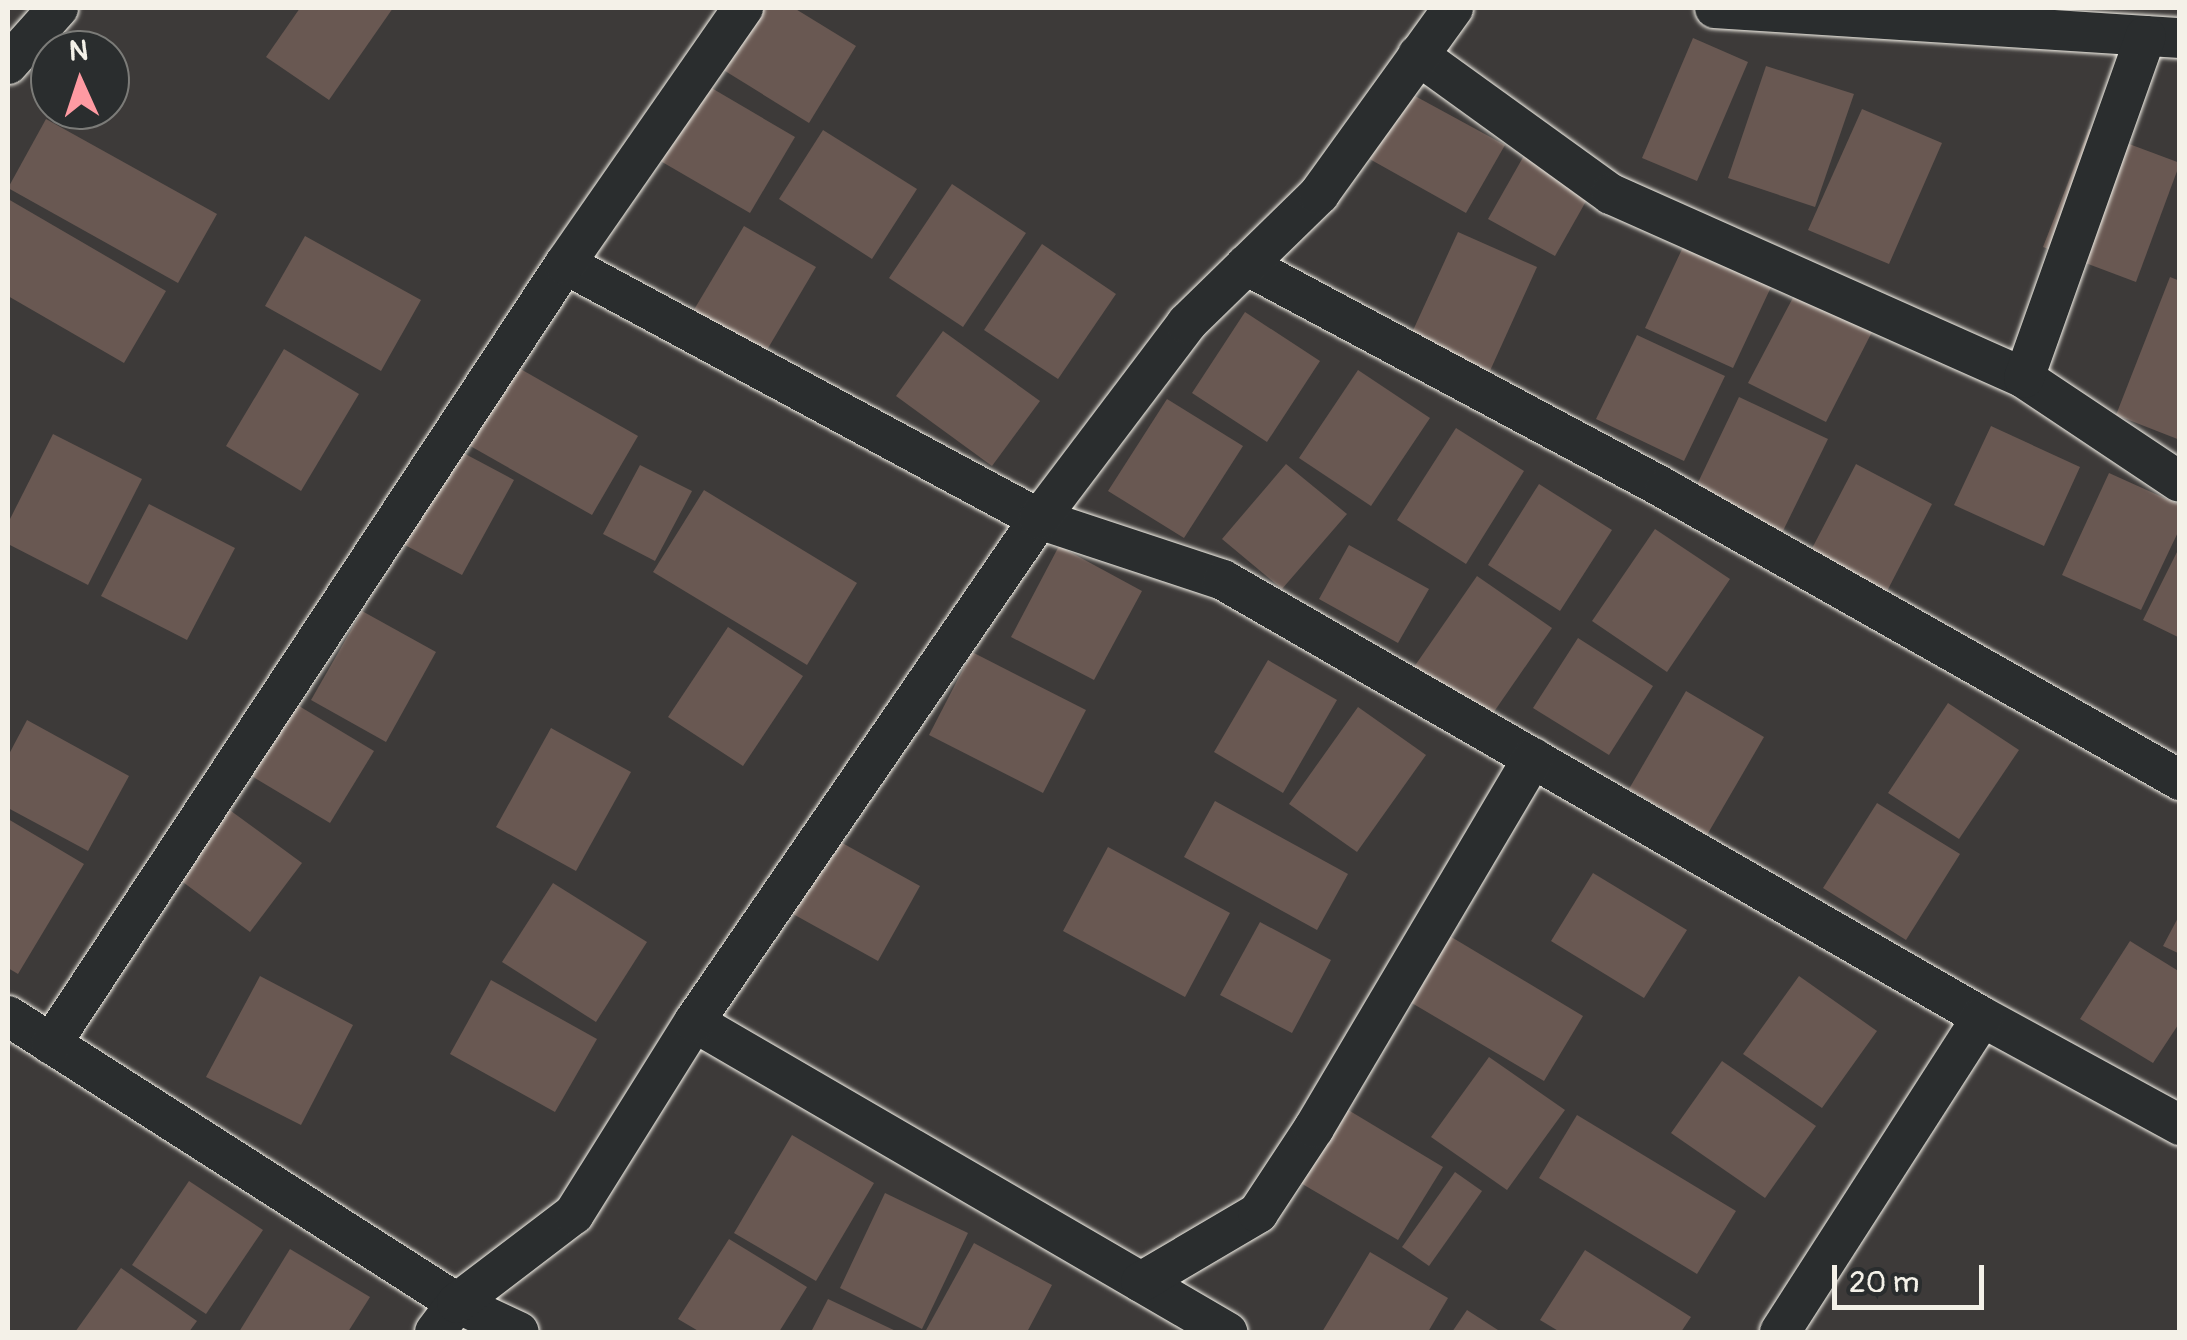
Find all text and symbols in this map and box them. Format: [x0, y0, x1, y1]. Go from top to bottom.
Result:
north arrow [30, 30, 130, 130]
text: N [68, 34, 89, 70]
scale bar [1837, 1245, 1990, 1307]
text: 20 m [1849, 1264, 1919, 1301]

